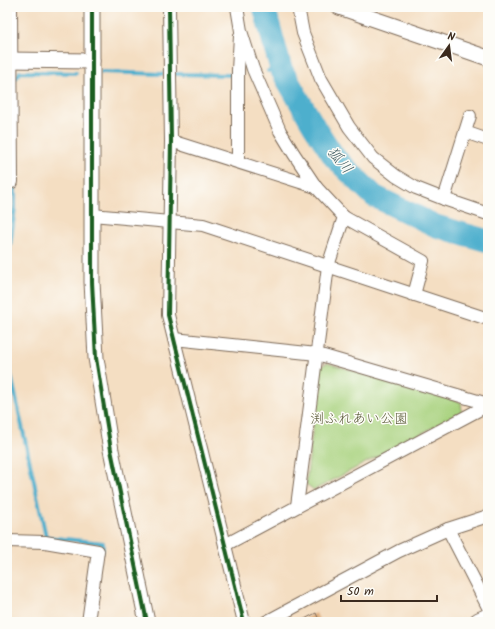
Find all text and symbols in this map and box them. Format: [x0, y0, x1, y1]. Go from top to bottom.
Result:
north arrow [429, 26, 469, 66]
text: N [446, 28, 457, 47]
water label: 狐川 [320, 141, 358, 180]
park label: 渕ふれあい公園 [310, 408, 408, 430]
scale bar [341, 577, 437, 603]
text: 50 m [347, 582, 374, 601]

